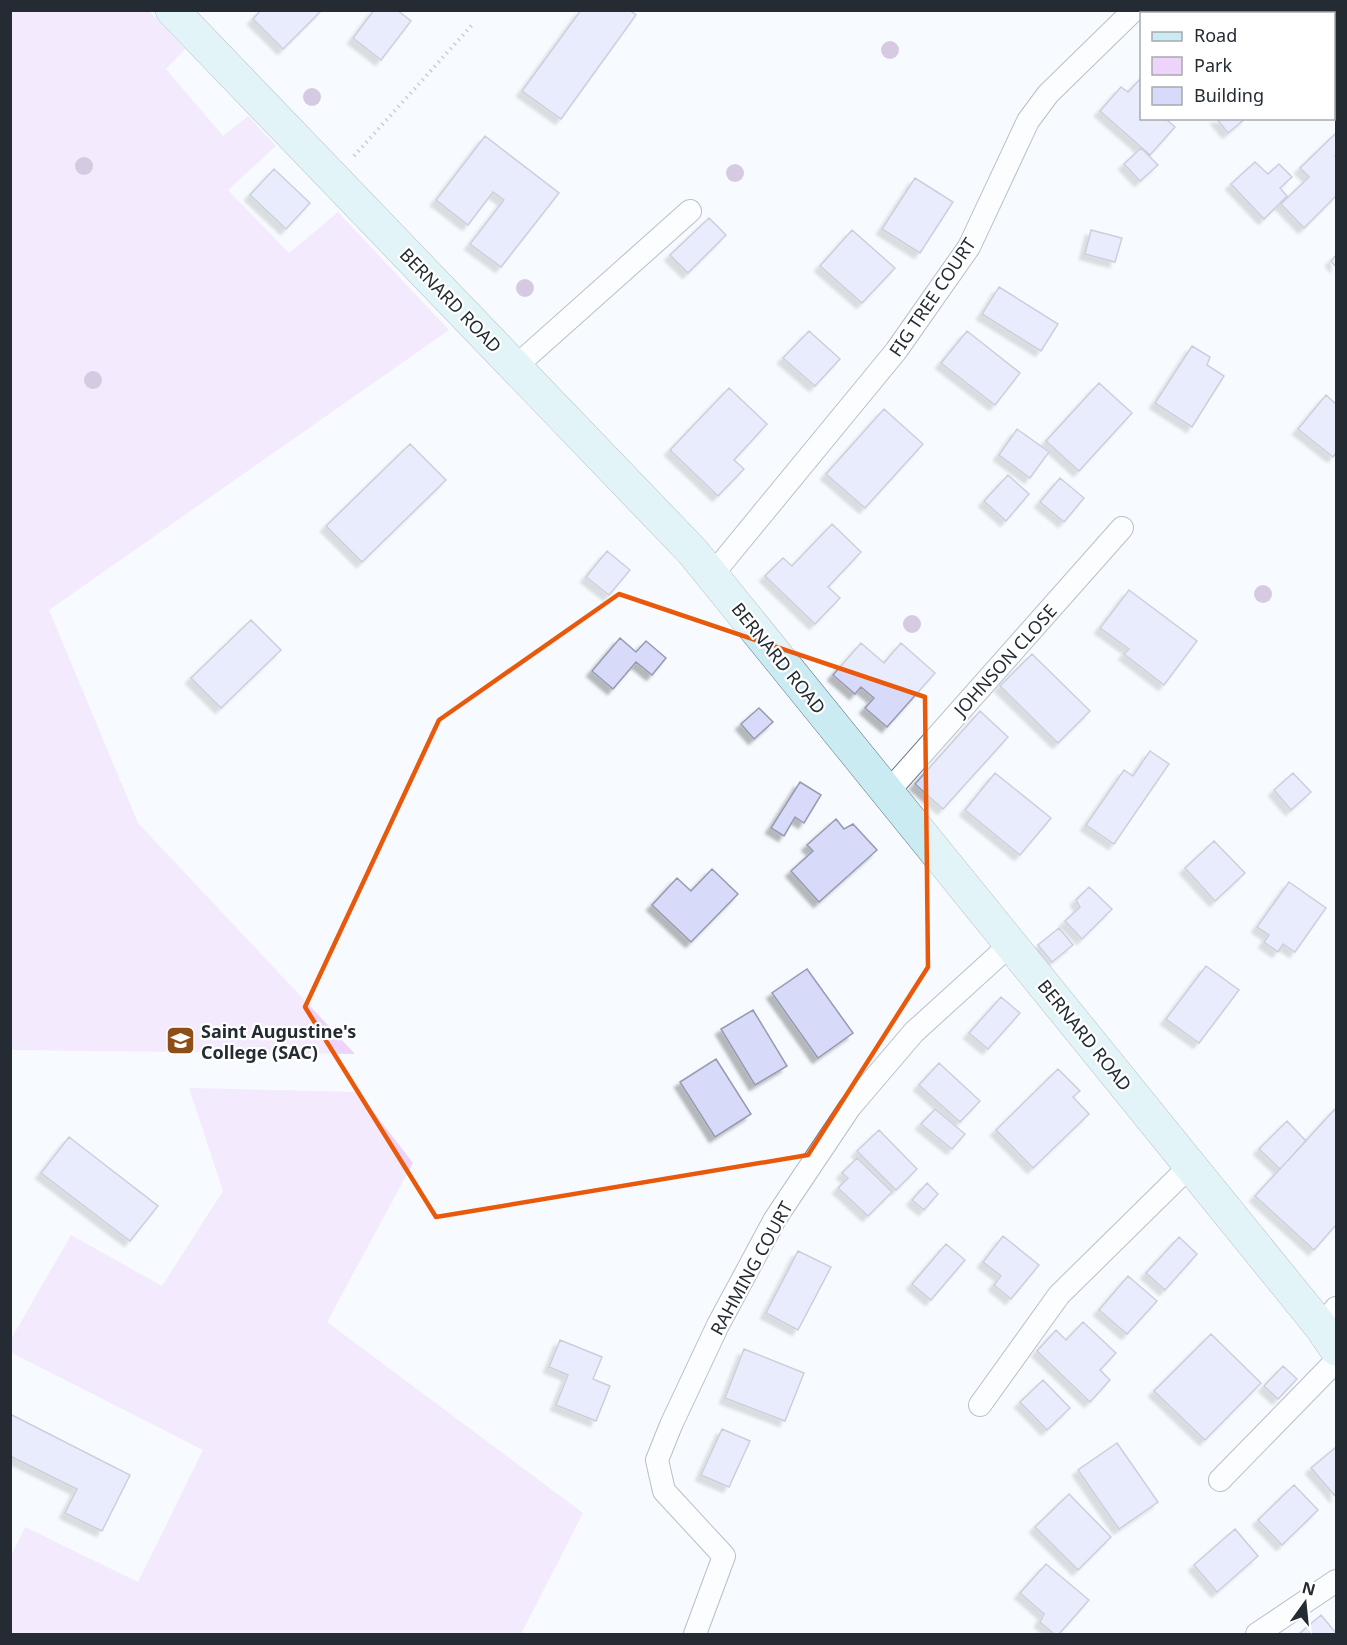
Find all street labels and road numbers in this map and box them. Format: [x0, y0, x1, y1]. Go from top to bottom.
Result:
street label: FIG TREE COURT [883, 233, 981, 361]
street label: BERNARD ROAD [395, 243, 507, 357]
street label: BERNARD ROAD [727, 597, 831, 719]
street label: JOHNSON CLOSE [947, 599, 1062, 723]
street label: BERNARD ROAD [1033, 974, 1137, 1096]
street label: RAHMING COURT [704, 1197, 798, 1339]

